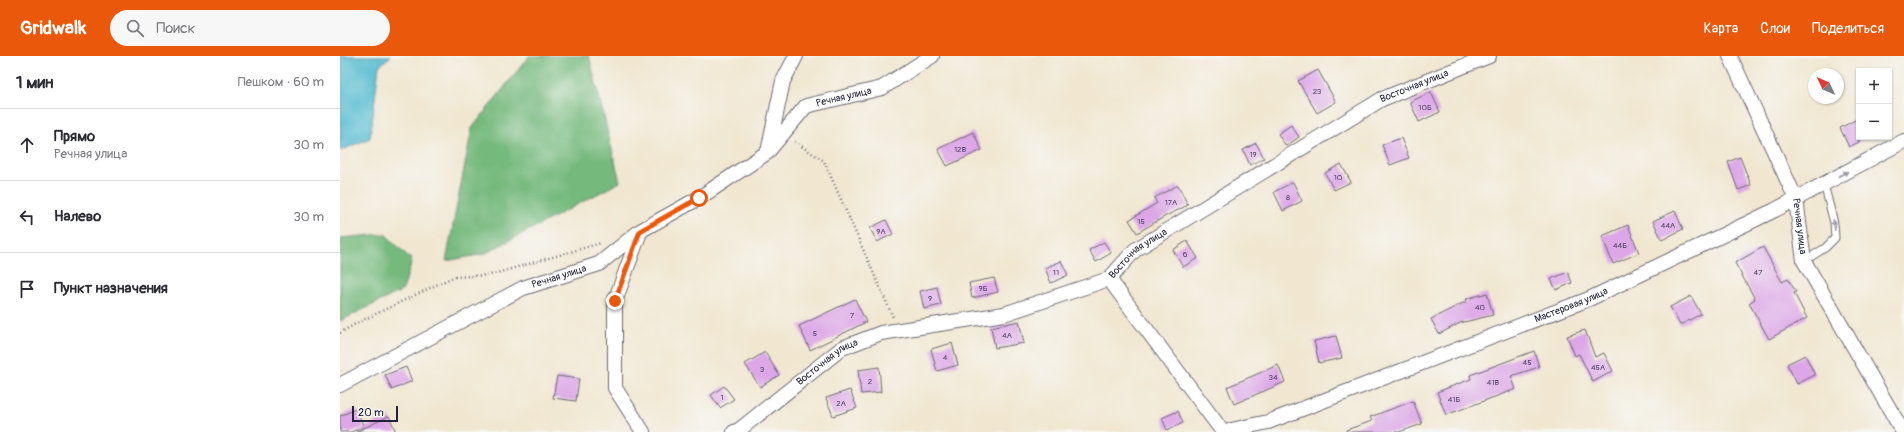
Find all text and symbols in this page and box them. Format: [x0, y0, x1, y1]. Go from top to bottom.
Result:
search box [110, 10, 390, 46]
text: Gridwalk [20, 16, 86, 40]
icon: search [124, 17, 146, 39]
text: Поиск [156, 19, 195, 38]
text: Карта [1704, 20, 1738, 37]
text: Слои [1760, 20, 1790, 37]
text: Поделиться [1812, 20, 1884, 37]
street label: Восточная улица [1378, 67, 1450, 105]
north arrow [1808, 68, 1844, 104]
map controls [1856, 68, 1892, 140]
button: + [1856, 68, 1892, 104]
text: 1 мин [16, 72, 54, 93]
text: Пешком · 60 m [238, 74, 324, 90]
street label: Речная улица [815, 85, 873, 109]
house number: 23 [1313, 87, 1322, 96]
house number: 10Б [1418, 103, 1432, 112]
button: − [1856, 104, 1892, 140]
text: Прямо [54, 127, 95, 146]
icon: ahead [16, 134, 38, 156]
text: 30 m [294, 137, 324, 153]
house number: 12В [954, 145, 967, 154]
text: Речная улица [54, 146, 127, 162]
house number: 19 [1249, 150, 1257, 159]
one-way arrow [1837, 170, 1849, 177]
house number: 10 [1334, 173, 1343, 182]
route start [690, 189, 708, 207]
house number: 8 [1286, 193, 1290, 202]
house number: 17А [1165, 198, 1177, 207]
street label: Речная улица [1790, 198, 1809, 255]
icon: left [16, 206, 38, 228]
text: Налево [54, 207, 101, 226]
text: 30 m [294, 209, 324, 225]
house number: 15 [1137, 217, 1145, 226]
one-way arrow [1831, 218, 1837, 231]
house number: 44А [1661, 221, 1675, 230]
street label: Восточная улица [1106, 226, 1170, 281]
house number: 9А [876, 227, 886, 236]
house number: 44Б [1613, 241, 1627, 250]
house number: 6 [1183, 250, 1188, 259]
street label: Речная улица [530, 262, 588, 291]
house number: 11 [1053, 268, 1059, 277]
house number: 47 [1754, 268, 1763, 277]
icon: arrive [16, 278, 38, 300]
text: Пункт назначения [54, 279, 168, 298]
house number: 9Б [979, 284, 988, 293]
street label: Мастеровая улица [1533, 285, 1610, 325]
route end [606, 292, 624, 310]
house number: 9 [928, 294, 932, 303]
house number: 40 [1475, 303, 1486, 312]
house number: 7 [850, 311, 855, 320]
house number: 5 [813, 329, 817, 338]
house number: 4А [1002, 331, 1012, 340]
street label: Восточная улица [794, 336, 860, 388]
house number: 4 [943, 353, 948, 362]
house number: 45 [1523, 358, 1531, 367]
house number: 45А [1591, 363, 1605, 372]
house number: 3 [760, 365, 765, 374]
house number: 34 [1268, 373, 1278, 382]
house number: 2 [868, 377, 873, 386]
house number: 41В [1487, 378, 1500, 387]
house number: 1 [720, 393, 724, 402]
house number: 41Б [1448, 395, 1460, 404]
house number: 2А [836, 399, 846, 408]
scale bar [352, 404, 398, 423]
text: 20 m [358, 406, 384, 419]

